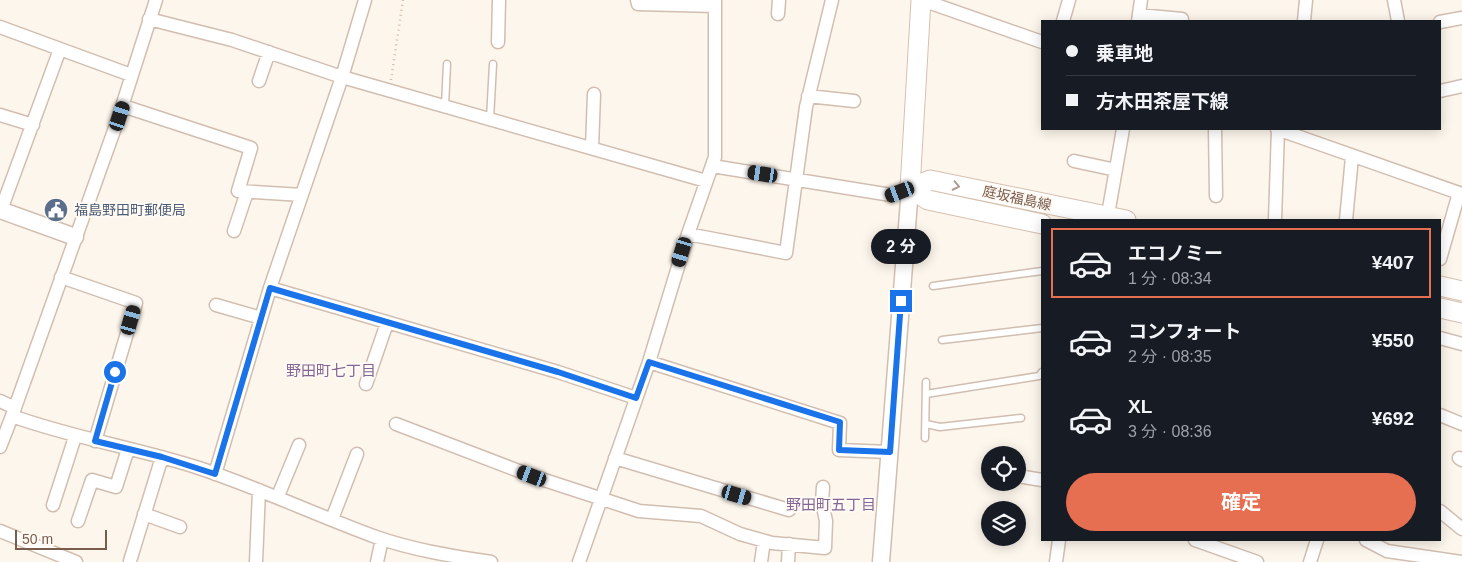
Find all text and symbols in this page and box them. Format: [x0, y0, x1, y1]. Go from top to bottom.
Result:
text: 乗車地 [1096, 43, 1153, 64]
text: 方木田茶屋下線 [1096, 91, 1229, 112]
car [108, 99, 131, 133]
car [747, 164, 778, 184]
car [883, 180, 916, 204]
one-way arrow [952, 180, 961, 190]
street label: 庭坂福島線 [981, 183, 1053, 213]
public building icon: 福島野田町郵便局 [43, 197, 69, 223]
place label: 福島野田町郵便局 [74, 202, 186, 218]
callout: 2 分 [871, 228, 931, 264]
car [670, 235, 693, 269]
text: 2 分 [886, 238, 916, 255]
icon: car [1068, 241, 1113, 286]
text: エコノミー [1128, 243, 1223, 264]
text: ¥407 [1372, 252, 1414, 273]
text: 1 分 · 08:34 [1128, 270, 1212, 287]
route end [890, 290, 912, 312]
car [119, 304, 142, 336]
icon: car [1068, 319, 1113, 364]
text: コンフォート [1128, 321, 1241, 342]
text: ¥550 [1372, 330, 1414, 351]
text: 2 分 · 08:35 [1128, 348, 1212, 365]
route start [104, 361, 126, 383]
district label: 野田町七丁目 [286, 362, 376, 379]
text: XL [1128, 396, 1152, 417]
icon: car [1068, 397, 1113, 442]
text: ¥692 [1372, 408, 1414, 429]
text: 3 分 · 08:36 [1128, 423, 1212, 440]
map controls [981, 446, 1026, 546]
button: locate [981, 446, 1026, 491]
car [515, 464, 548, 488]
button: 確定 [1066, 473, 1416, 531]
car [720, 484, 753, 506]
district label: 野田町五丁目 [786, 496, 876, 513]
button: layers [981, 501, 1026, 546]
scale bar [15, 527, 108, 550]
text: 50 m [22, 531, 53, 547]

